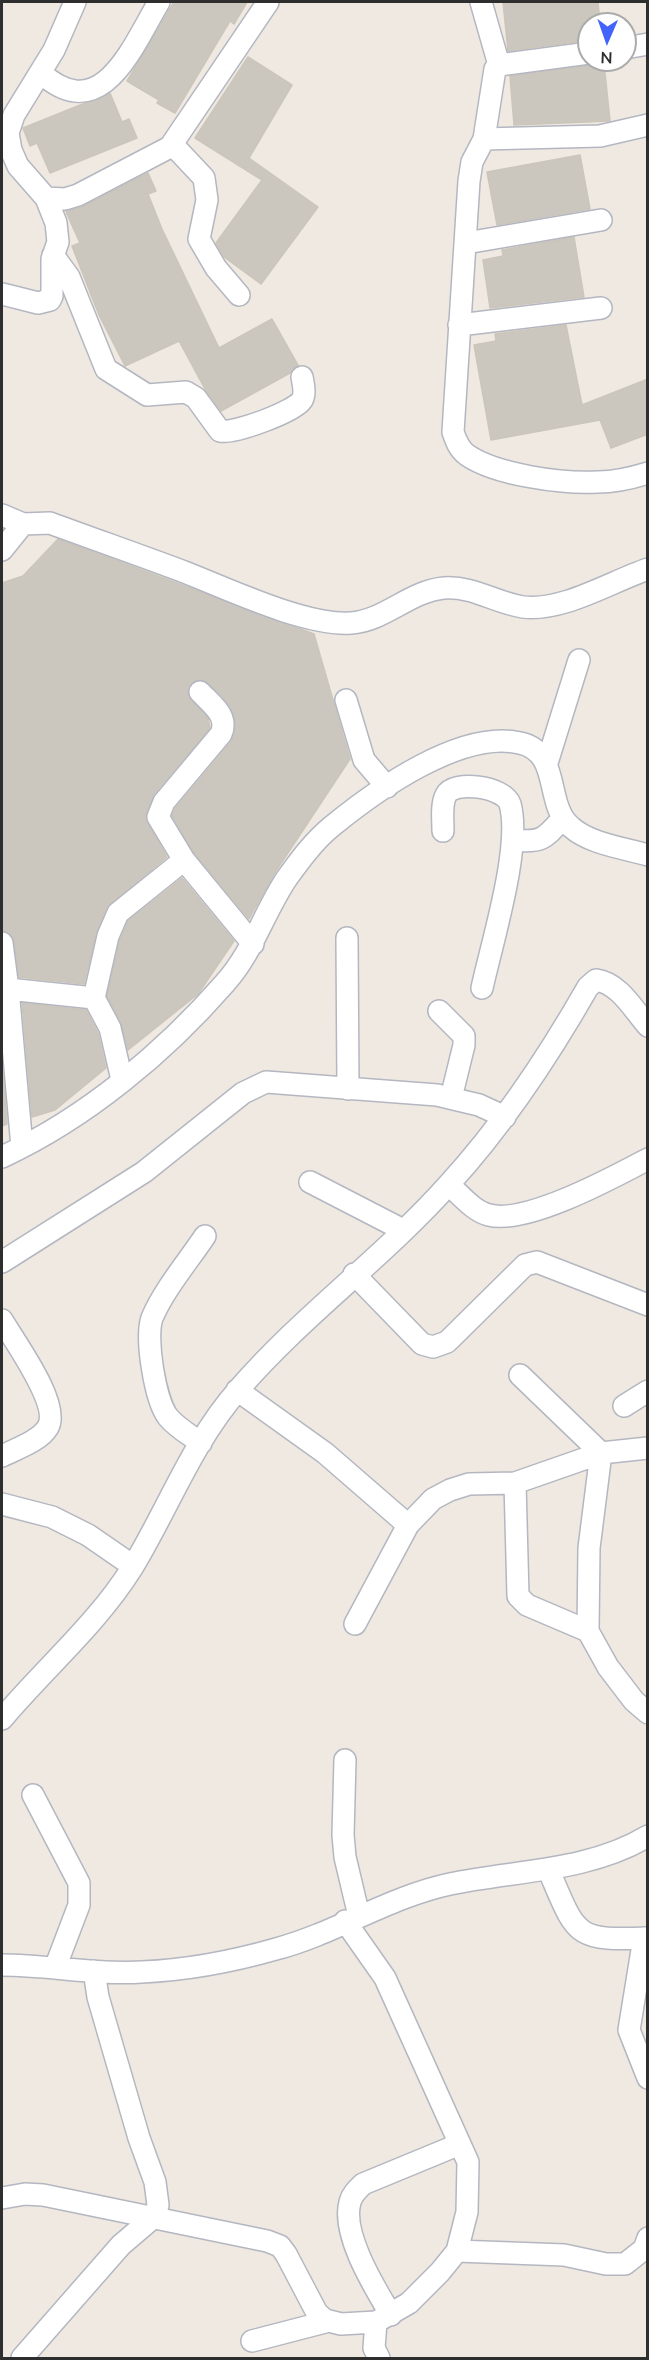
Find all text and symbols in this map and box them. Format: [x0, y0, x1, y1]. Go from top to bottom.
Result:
north arrow [577, 12, 637, 72]
text: N [600, 48, 613, 68]

